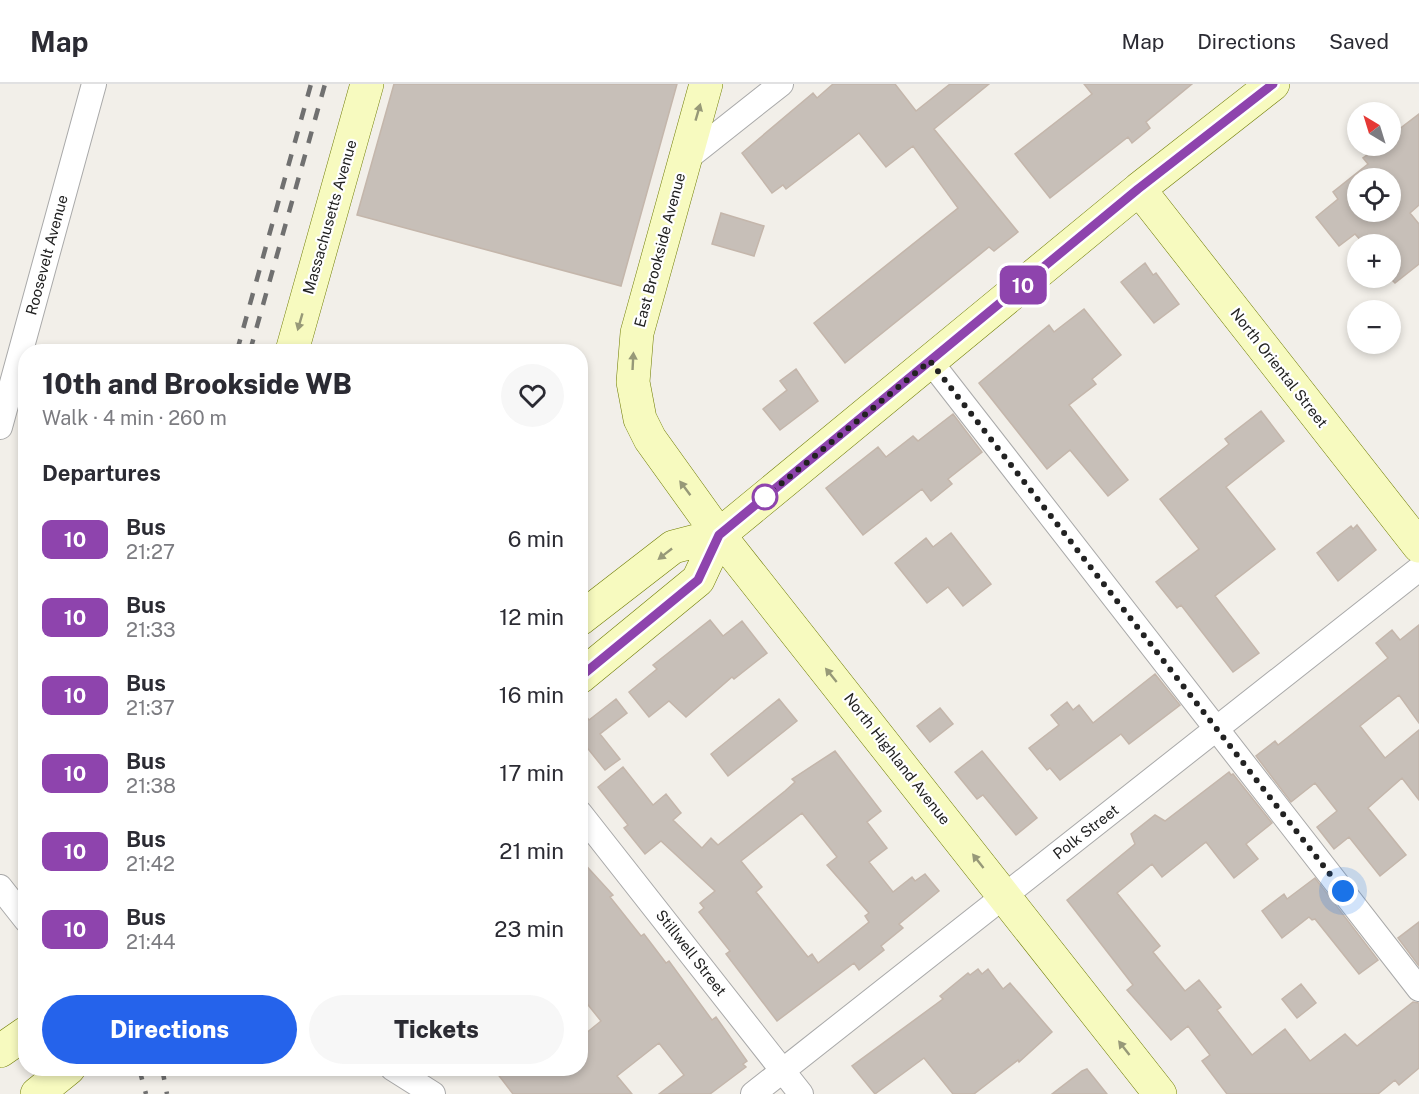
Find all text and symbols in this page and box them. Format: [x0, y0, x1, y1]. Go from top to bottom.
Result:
text: Map [30, 25, 89, 58]
text: Map [1122, 29, 1164, 54]
text: Directions [1197, 29, 1296, 54]
text: Saved [1329, 29, 1389, 54]
north arrow [1347, 102, 1401, 156]
map controls [1347, 102, 1401, 354]
one-way arrow [694, 103, 703, 121]
street label: Massachusetts Avenue [299, 138, 360, 296]
button: locate [1347, 168, 1401, 222]
street label: East Brookside Avenue [631, 171, 688, 329]
street label: Roosevelt Avenue [22, 193, 71, 317]
button: + [1347, 234, 1401, 288]
line badge: 10 [996, 266, 1050, 304]
text: 10 [1012, 273, 1034, 298]
button: − [1347, 300, 1401, 354]
street label: North Oriental Street [1227, 305, 1331, 431]
one-way arrow [295, 313, 304, 331]
one-way arrow [629, 352, 638, 371]
button: heart [501, 364, 564, 427]
text: 10th and Brookside WB [42, 367, 352, 400]
text: Walk · 4 min · 260 m [42, 406, 227, 430]
text: Departures [42, 460, 161, 486]
one-way arrow [679, 481, 691, 497]
unlabelled marker [752, 484, 778, 510]
text: Bus [126, 514, 166, 540]
text: 6 min [508, 526, 564, 552]
text: 10 [64, 527, 86, 552]
text: 21:27 [126, 540, 175, 564]
one-way arrow [657, 547, 672, 559]
text: Bus [126, 592, 166, 618]
text: 12 min [499, 604, 564, 630]
text: 10 [64, 605, 86, 630]
text: 21:33 [126, 618, 176, 642]
one-way arrow [824, 667, 837, 683]
text: Bus [126, 670, 166, 696]
text: 16 min [499, 682, 564, 708]
text: 10 [64, 683, 86, 708]
street label: North Highland Avenue [841, 690, 954, 828]
text: 21:37 [126, 696, 175, 720]
text: Bus [126, 748, 166, 774]
text: 17 min [499, 760, 564, 786]
text: 10 [64, 761, 86, 786]
text: 21:38 [126, 774, 176, 798]
street label: Polk Street [1050, 801, 1122, 862]
text: Bus [126, 826, 166, 852]
text: 21 min [499, 838, 564, 864]
text: 10 [64, 839, 86, 864]
text: 21:42 [126, 852, 175, 876]
one-way arrow [971, 853, 984, 869]
your location [1328, 876, 1358, 906]
text: Bus [126, 904, 166, 930]
street label: Stillwell Street [653, 906, 730, 999]
text: 23 min [494, 916, 564, 942]
text: 10 [64, 917, 86, 942]
text: 21:44 [126, 930, 176, 954]
button: Directions [42, 995, 297, 1064]
button: Tickets [309, 995, 564, 1064]
one-way arrow [1117, 1040, 1130, 1056]

